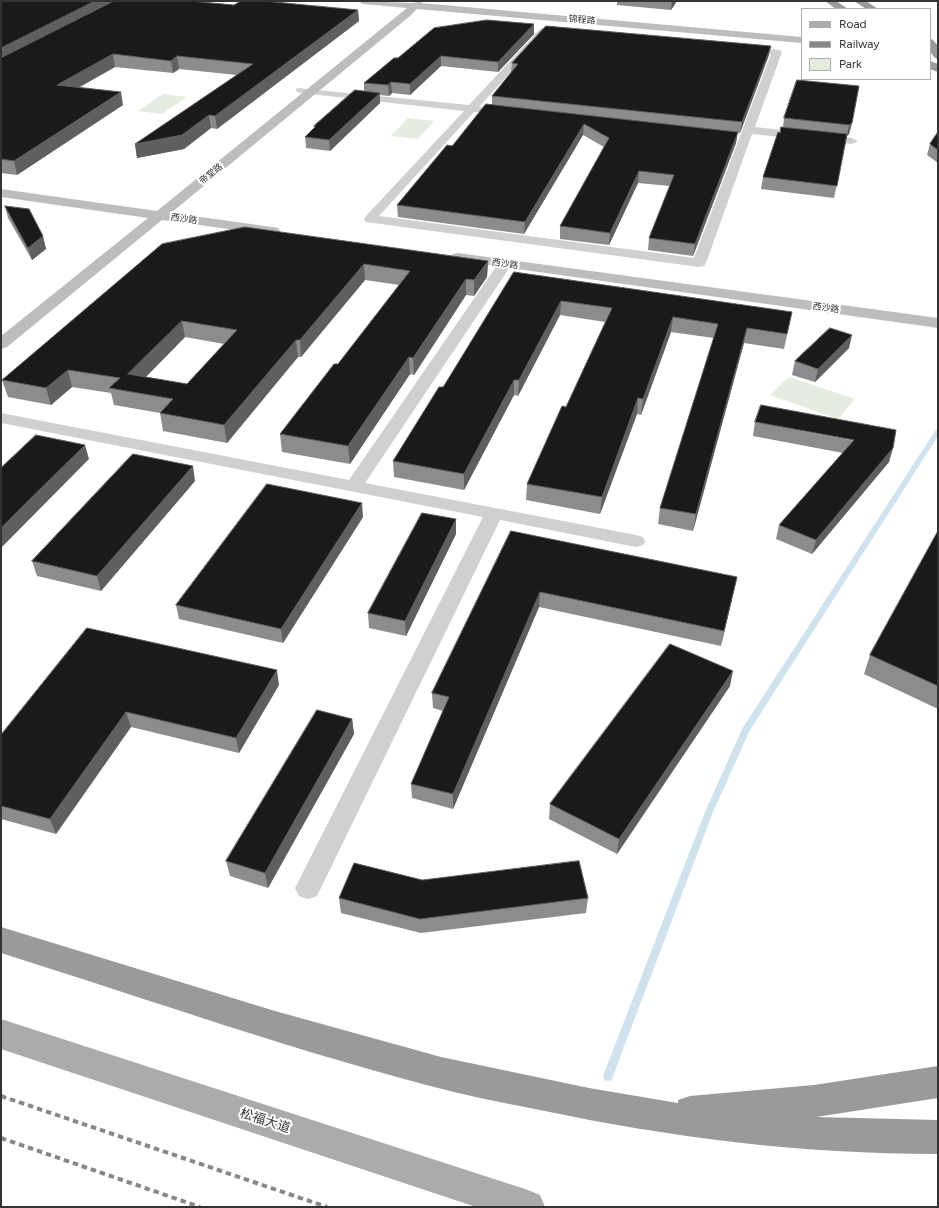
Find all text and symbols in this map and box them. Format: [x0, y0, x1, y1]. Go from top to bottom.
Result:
legend [801, 8, 931, 80]
street label: 锦程路 [568, 13, 596, 27]
text: Road [839, 17, 867, 31]
text: Railway [839, 37, 880, 51]
text: Park [839, 57, 862, 71]
street label: 帝堂路 [197, 161, 225, 187]
street label: 西沙路 [170, 212, 198, 226]
street label: 西沙路 [491, 257, 519, 271]
street label: 西沙路 [812, 301, 840, 315]
street label: 松福大道 [238, 1106, 292, 1136]

